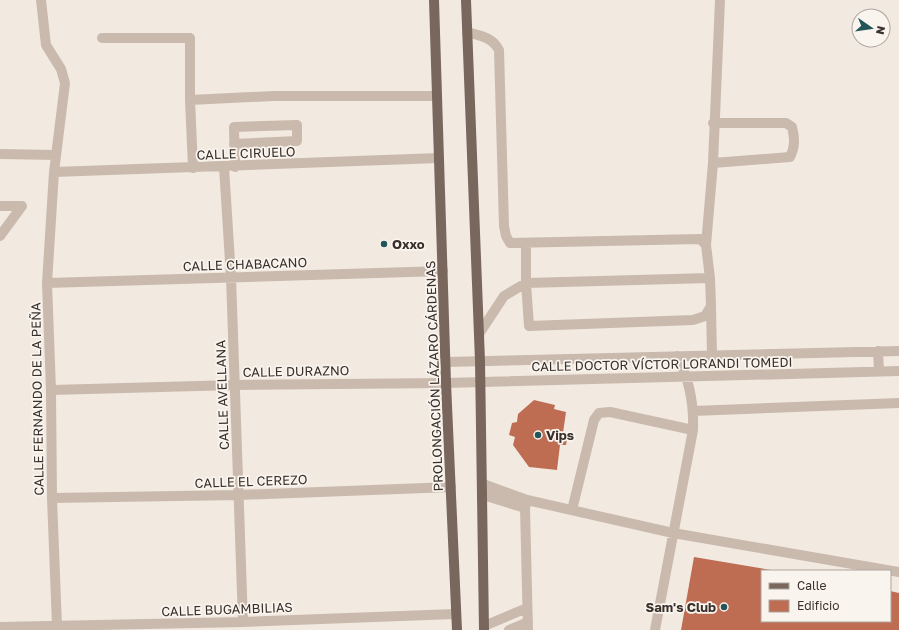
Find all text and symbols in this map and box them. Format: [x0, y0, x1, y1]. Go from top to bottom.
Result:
north arrow [851, 8, 891, 48]
text: N [874, 25, 889, 36]
street label: CALLE CIRUELO [196, 143, 296, 163]
place label: Oxxo [392, 236, 425, 252]
marker: Oxxo [379, 239, 389, 249]
street label: CALLE CHABACANO [183, 254, 307, 274]
street label: PROLONGACIÓN LÁZARO CÁRDENAS [422, 260, 446, 492]
street label: CALLE FERNANDO DE LA PEÑA [27, 302, 47, 496]
street label: CALLE AVELLANA [212, 339, 232, 450]
street label: CALLE DOCTOR VÍCTOR LORANDI TOMEDI [531, 354, 793, 374]
street label: CALLE DURAZNO [243, 362, 349, 380]
place label: Vips [546, 427, 574, 443]
marker: Vips [533, 430, 543, 440]
street label: CALLE EL CEREZO [194, 471, 308, 491]
legend [761, 570, 891, 622]
text: Calle [797, 578, 827, 593]
text: Edificio [797, 598, 839, 613]
street label: CALLE BUGAMBILIAS [161, 599, 293, 619]
place label: Sam's Club [646, 599, 716, 615]
marker: Sam's Club [719, 602, 729, 612]

